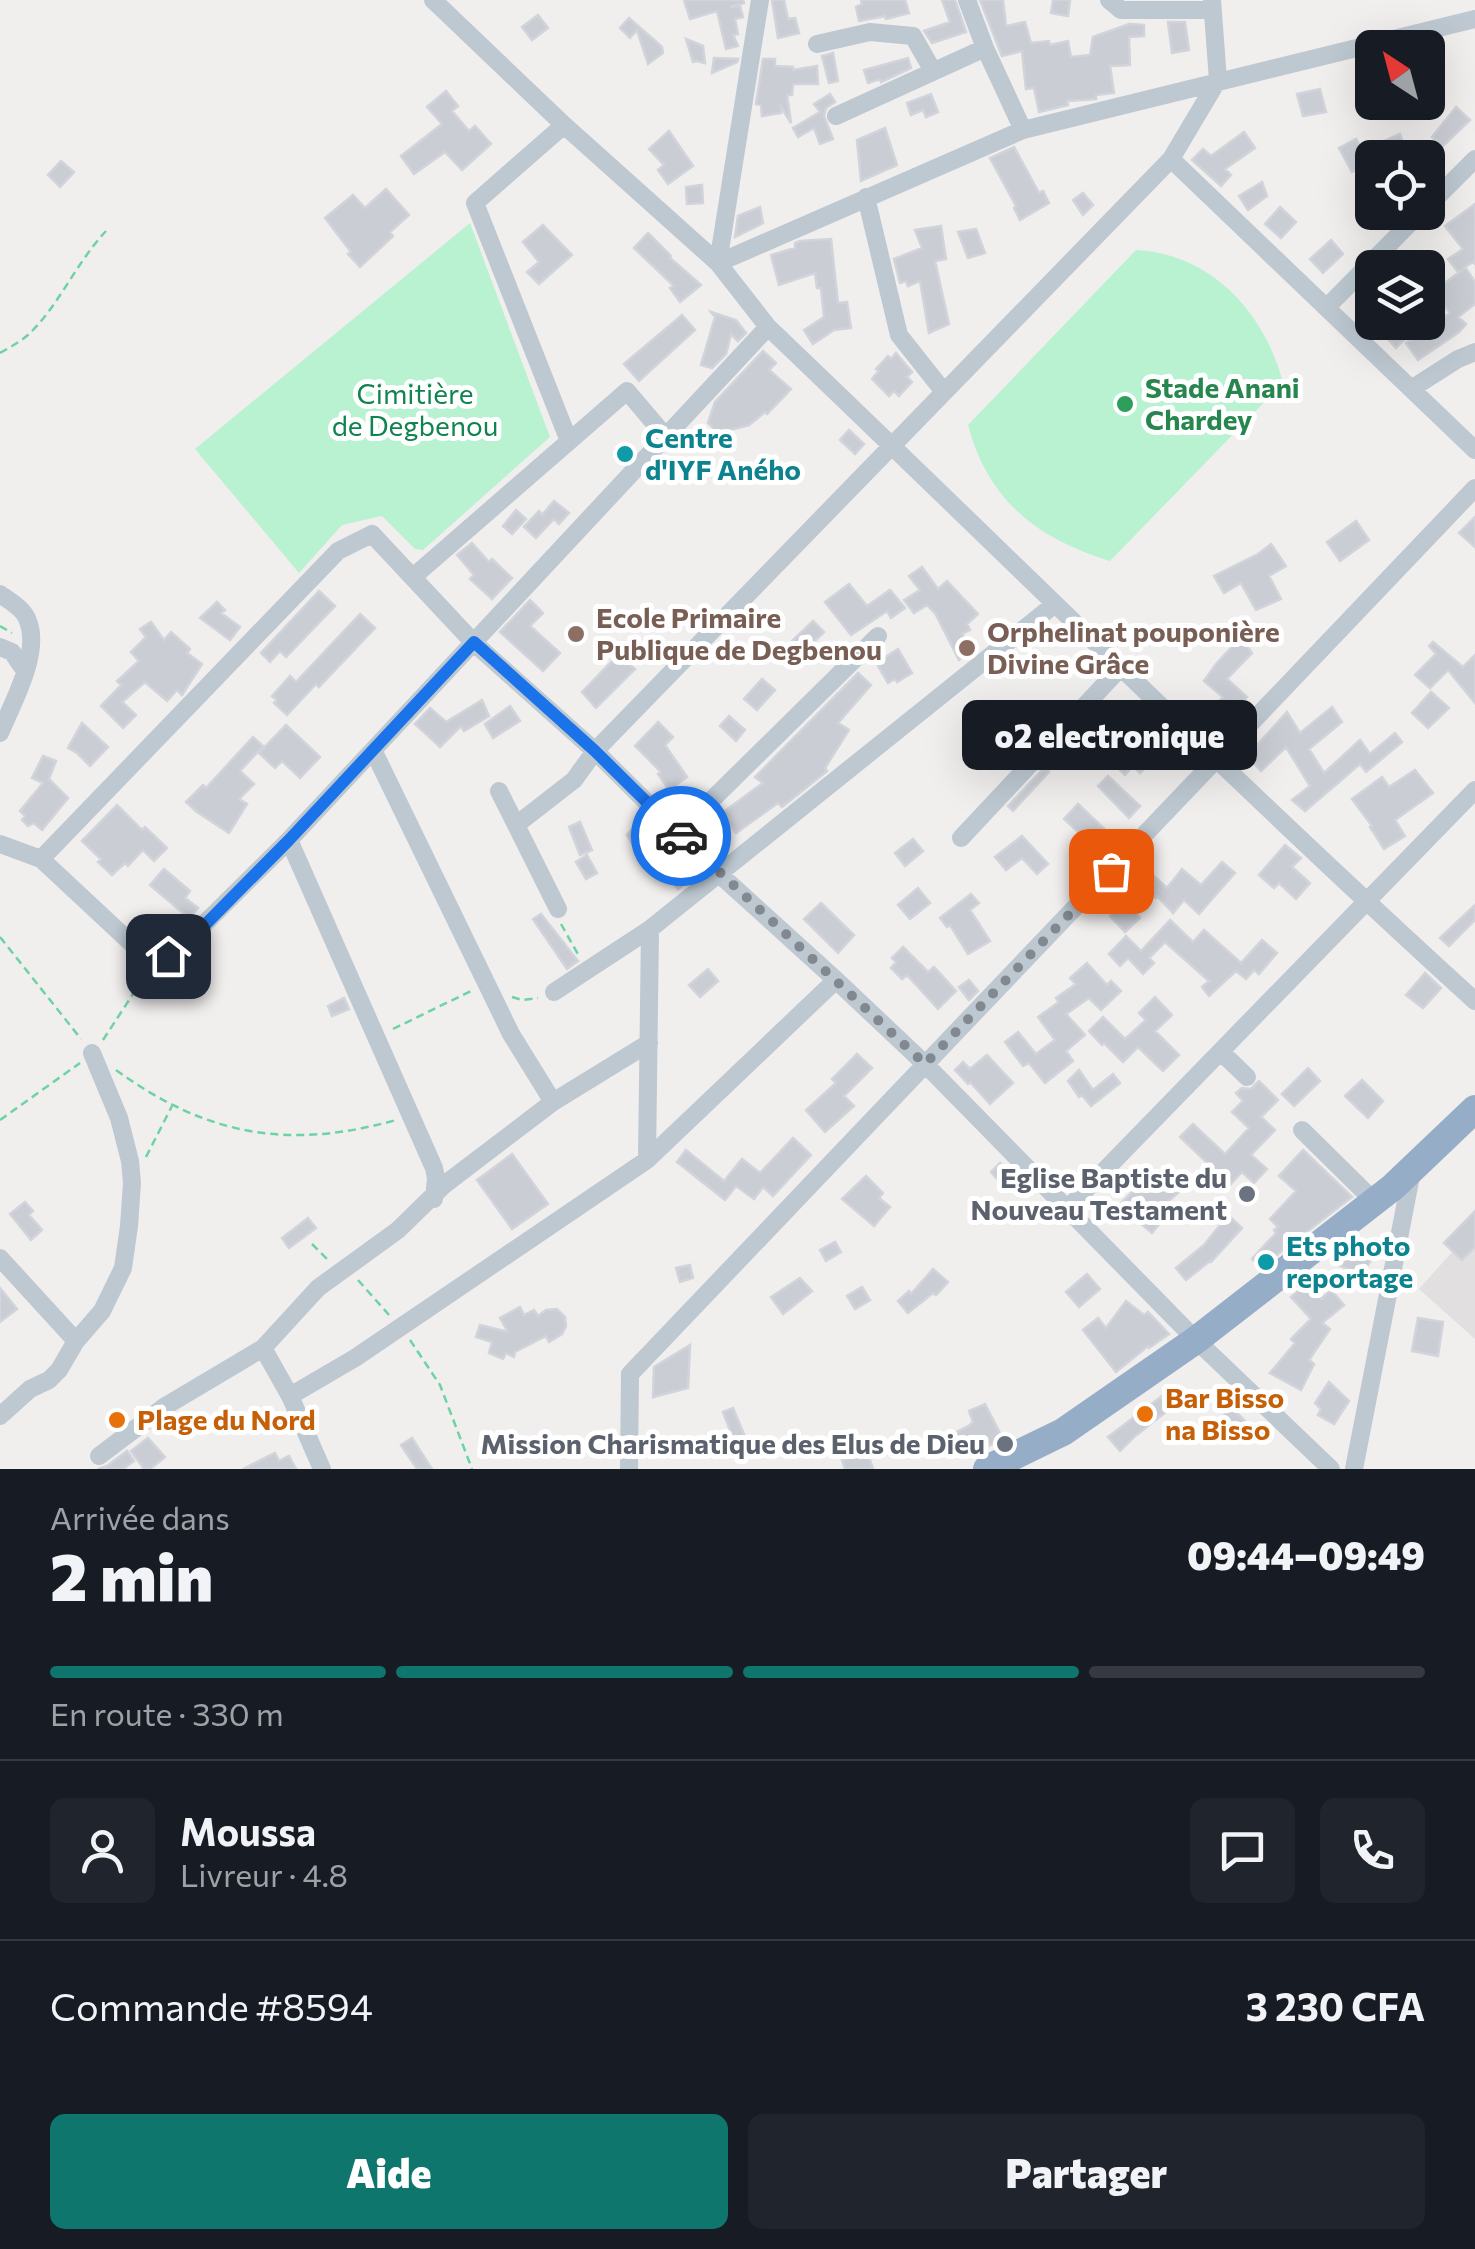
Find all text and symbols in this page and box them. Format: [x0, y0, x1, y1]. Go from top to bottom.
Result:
north arrow [1355, 30, 1445, 120]
map controls [1355, 30, 1445, 340]
button: locate [1355, 140, 1445, 230]
button: layers [1355, 250, 1445, 340]
place label: Stade Anani Chardey [1145, 370, 1300, 436]
park label: Cimitière de Degbenou [332, 376, 498, 442]
marker: Stade Anani Chardey [1114, 393, 1136, 415]
place label: Centre d'IYF Aného [645, 420, 801, 486]
marker: Centre d'IYF Aného [614, 443, 636, 465]
place label: Ecole Primaire Publique de Degbenou [596, 600, 882, 666]
place label: Orphelinat pouponière Divine Grâce [987, 614, 1280, 680]
marker: Ecole Primaire Publique de Degbenou [565, 623, 587, 645]
marker: Orphelinat pouponière Divine Grâce [956, 637, 978, 659]
callout: o2 electronique [964, 701, 1258, 771]
text: o2 electronique [995, 715, 1224, 755]
courier [631, 786, 731, 886]
icon: car [654, 809, 709, 864]
pin [1069, 829, 1154, 914]
icon: bag [1084, 844, 1139, 899]
pin [126, 914, 211, 999]
icon: home [141, 929, 196, 984]
place label: Eglise Baptiste du Nouveau Testament [970, 1160, 1227, 1226]
marker: Eglise Baptiste du Nouveau Testament [1236, 1183, 1258, 1205]
place label: Ets photo reportage [1286, 1228, 1413, 1294]
marker: Ets photo reportage [1255, 1251, 1277, 1273]
place label: Bar Bisso na Bisso [1165, 1380, 1284, 1446]
place label: Plage du Nord [137, 1402, 316, 1436]
marker: Bar Bisso na Bisso [1134, 1403, 1156, 1425]
marker: Plage du Nord [106, 1409, 128, 1431]
place label: Mission Charismatique des Elus de Dieu [481, 1426, 985, 1460]
marker: Mission Charismatique des Elus de Dieu [994, 1433, 1016, 1455]
text: Arrivée dans [50, 1497, 230, 1537]
text: 09:44–09:49 [1187, 1531, 1425, 1578]
text: 2 min [50, 1535, 213, 1614]
text: En route · 330 m [50, 1693, 284, 1733]
button: person [50, 1798, 155, 1903]
button: chat [1190, 1798, 1295, 1903]
button: phone [1320, 1798, 1425, 1903]
text: Moussa [180, 1807, 316, 1854]
text: Livreur · 4.8 [180, 1854, 348, 1894]
text: Commande #8594 [50, 1982, 373, 2029]
text: 3 230 CFA [1246, 1982, 1425, 2029]
button: Aide [50, 2114, 728, 2229]
button: Partager [748, 2114, 1425, 2229]

